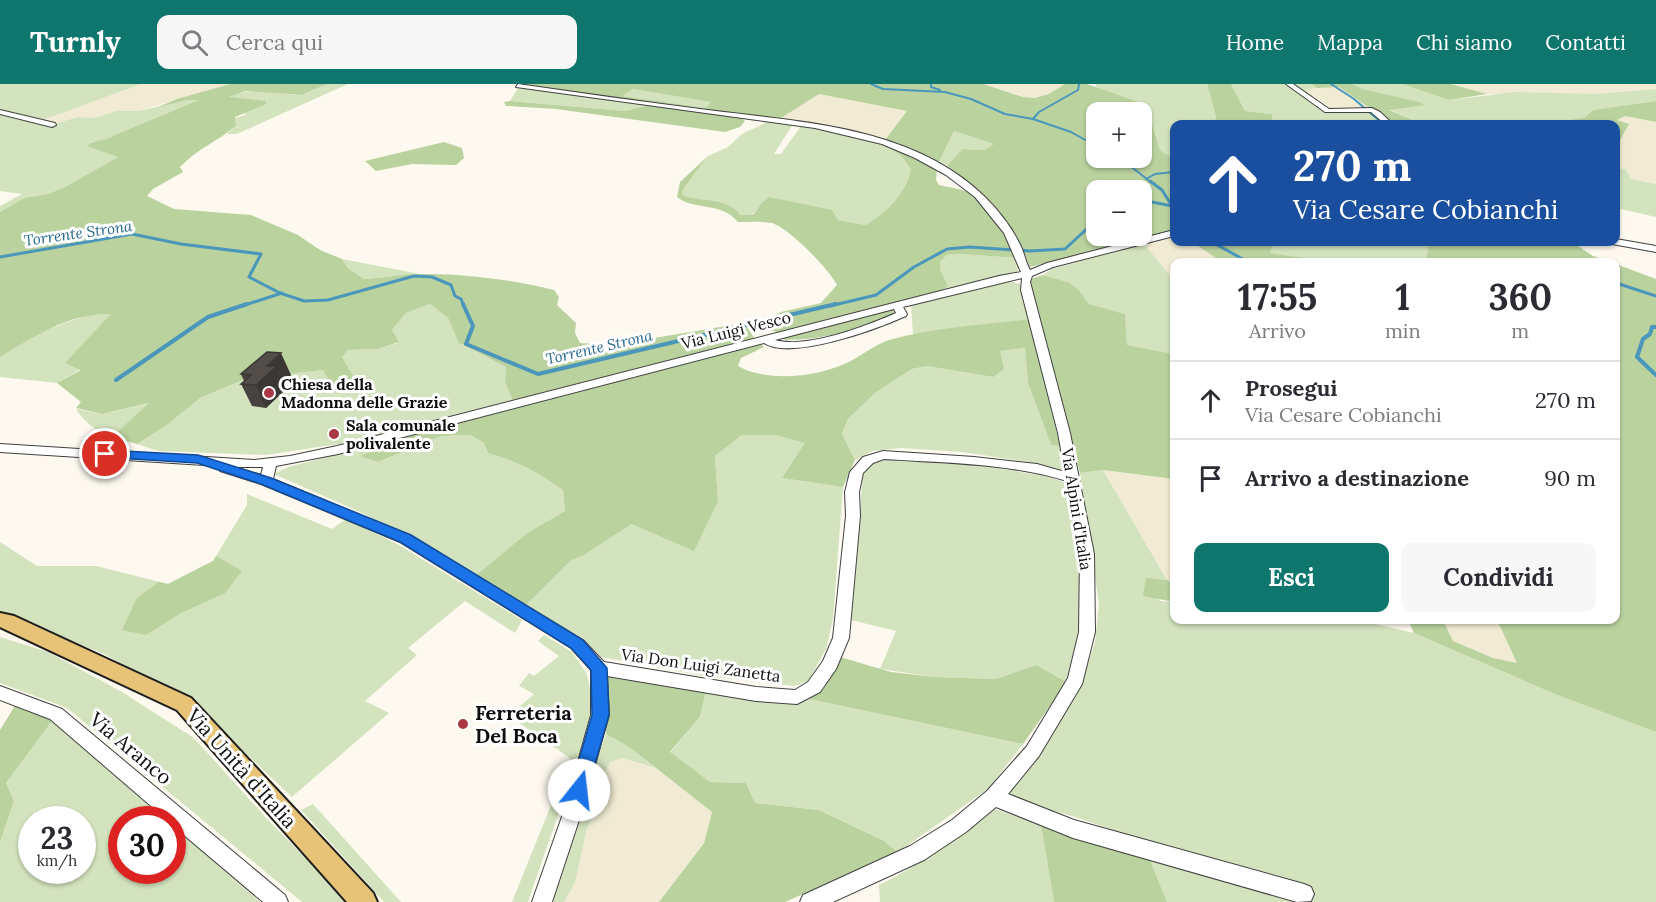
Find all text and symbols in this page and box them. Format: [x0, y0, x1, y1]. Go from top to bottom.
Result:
search box [157, 15, 577, 69]
text: Turnly [30, 24, 121, 60]
icon: search [178, 26, 211, 59]
text: Cerca qui [226, 28, 323, 56]
text: Home [1226, 29, 1284, 56]
text: Mappa [1317, 29, 1383, 56]
text: Chi siamo [1416, 29, 1512, 56]
text: Contatti [1545, 29, 1626, 56]
map controls [1086, 102, 1152, 246]
button: + [1086, 102, 1152, 168]
text: 270 m [1293, 139, 1411, 193]
icon: ahead [1194, 144, 1272, 222]
button: − [1086, 180, 1152, 246]
text: Via Cesare Cobianchi [1293, 192, 1558, 226]
water label: Torrente Strona [23, 216, 134, 250]
text: 17:55 [1238, 274, 1317, 320]
text: 1 [1395, 274, 1410, 320]
text: 360 [1488, 274, 1552, 320]
street label: Via Luigi Vesco [678, 307, 793, 354]
text: Arrivo [1249, 318, 1306, 343]
text: min [1385, 318, 1421, 343]
text: m [1511, 318, 1529, 343]
water label: Torrente Strona [544, 325, 655, 369]
place label: Chiesa della Madonna delle Grazie [281, 374, 448, 412]
text: Prosegui [1245, 374, 1337, 402]
icon: ahead [1194, 384, 1227, 417]
marker: Chiesa della Madonna delle Grazie [262, 386, 276, 400]
text: 270 m [1535, 386, 1596, 414]
text: Via Cesare Cobianchi [1245, 402, 1442, 427]
place label: Sala comunale polivalente [346, 415, 456, 453]
marker: Sala comunale polivalente [327, 427, 341, 441]
pin [79, 428, 130, 479]
icon: arrive [88, 437, 121, 470]
street label: Via Alpini d'Italia [1057, 445, 1097, 572]
icon: arrive [1194, 462, 1227, 495]
text: Arrivo a destinazione [1245, 464, 1469, 492]
text: 90 m [1544, 464, 1596, 492]
button: Esci [1194, 543, 1389, 612]
button: Condividi [1401, 543, 1596, 612]
street label: Via Don Luigi Zanetta [619, 644, 782, 686]
place label: Ferreteria Del Boca [475, 700, 572, 748]
street label: Via Unità d'Italia [181, 702, 302, 833]
street label: Via Aranco [84, 706, 177, 790]
marker: Ferreteria Del Boca [456, 717, 470, 731]
position arrow [547, 758, 611, 822]
speed limit sign: 30 [108, 806, 186, 884]
text: 23 [41, 819, 73, 857]
text: km/h [37, 851, 77, 870]

